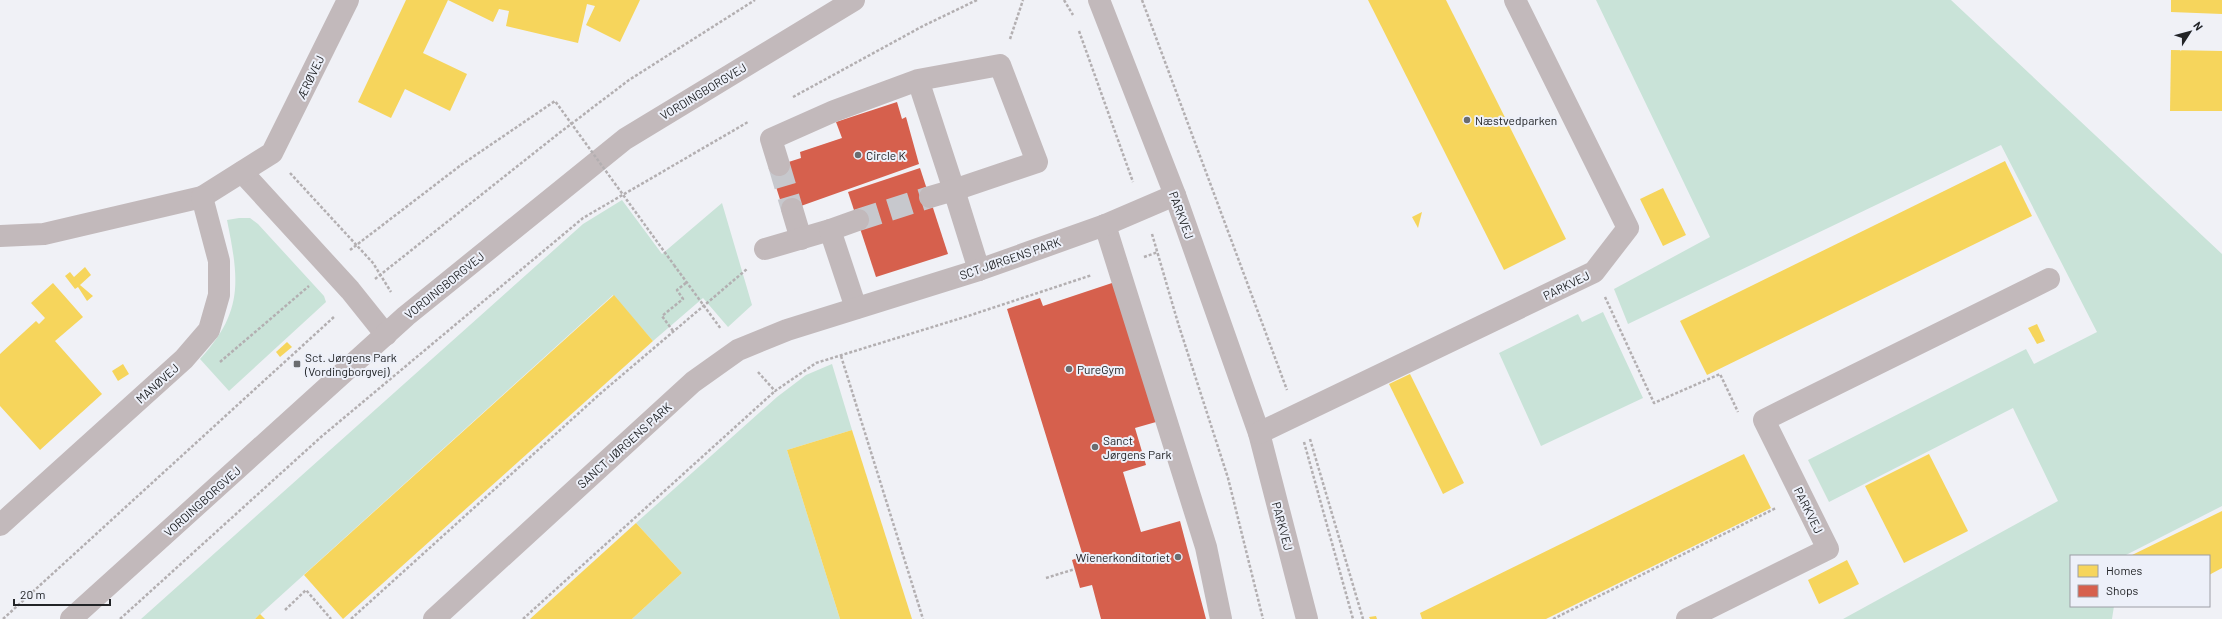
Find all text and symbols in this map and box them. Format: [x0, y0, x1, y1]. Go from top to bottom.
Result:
north arrow [2170, 12, 2210, 52]
text: N [2191, 19, 2206, 33]
street label: ÆRØVEJ [293, 53, 327, 101]
street label: VORDINGBORGVEJ [657, 60, 749, 122]
place label: Næstvedparken [1475, 113, 1557, 127]
marker: Næstvedparken [1462, 115, 1472, 125]
place label: Circle K [866, 148, 906, 162]
marker: Circle K [853, 150, 863, 160]
street label: PARKVEJ [1167, 189, 1197, 241]
street label: SCT JØRGENS PARK [958, 234, 1063, 282]
street label: VORDINGBORGVEJ [401, 249, 487, 321]
street label: PARKVEJ [1541, 268, 1591, 302]
place label: Sct. Jørgens Park (Vordingborgvej) [304, 350, 397, 378]
marker: Sct. Jørgens Park (Vordingborgvej) [292, 359, 302, 369]
street label: MANØVEJ [133, 360, 181, 406]
place label: PureGym [1077, 362, 1124, 376]
marker: PureGym [1064, 364, 1074, 374]
street label: SANCT JØRGENS PARK [574, 399, 674, 491]
place label: Sanct Jørgens Park [1103, 433, 1172, 461]
marker: Sanct Jørgens Park [1090, 442, 1100, 452]
street label: VORDINGBORGVEJ [161, 463, 243, 539]
street label: PARKVEJ [1792, 485, 1826, 535]
street label: PARKVEJ [1270, 500, 1296, 552]
place label: Wienerkonditoriet [1076, 550, 1170, 564]
marker: Wienerkonditoriet [1173, 552, 1183, 562]
legend [2070, 555, 2210, 607]
text: Homes [2106, 563, 2143, 577]
scale bar [14, 581, 110, 607]
text: Shops [2106, 583, 2139, 597]
text: 20 m [20, 587, 46, 601]

